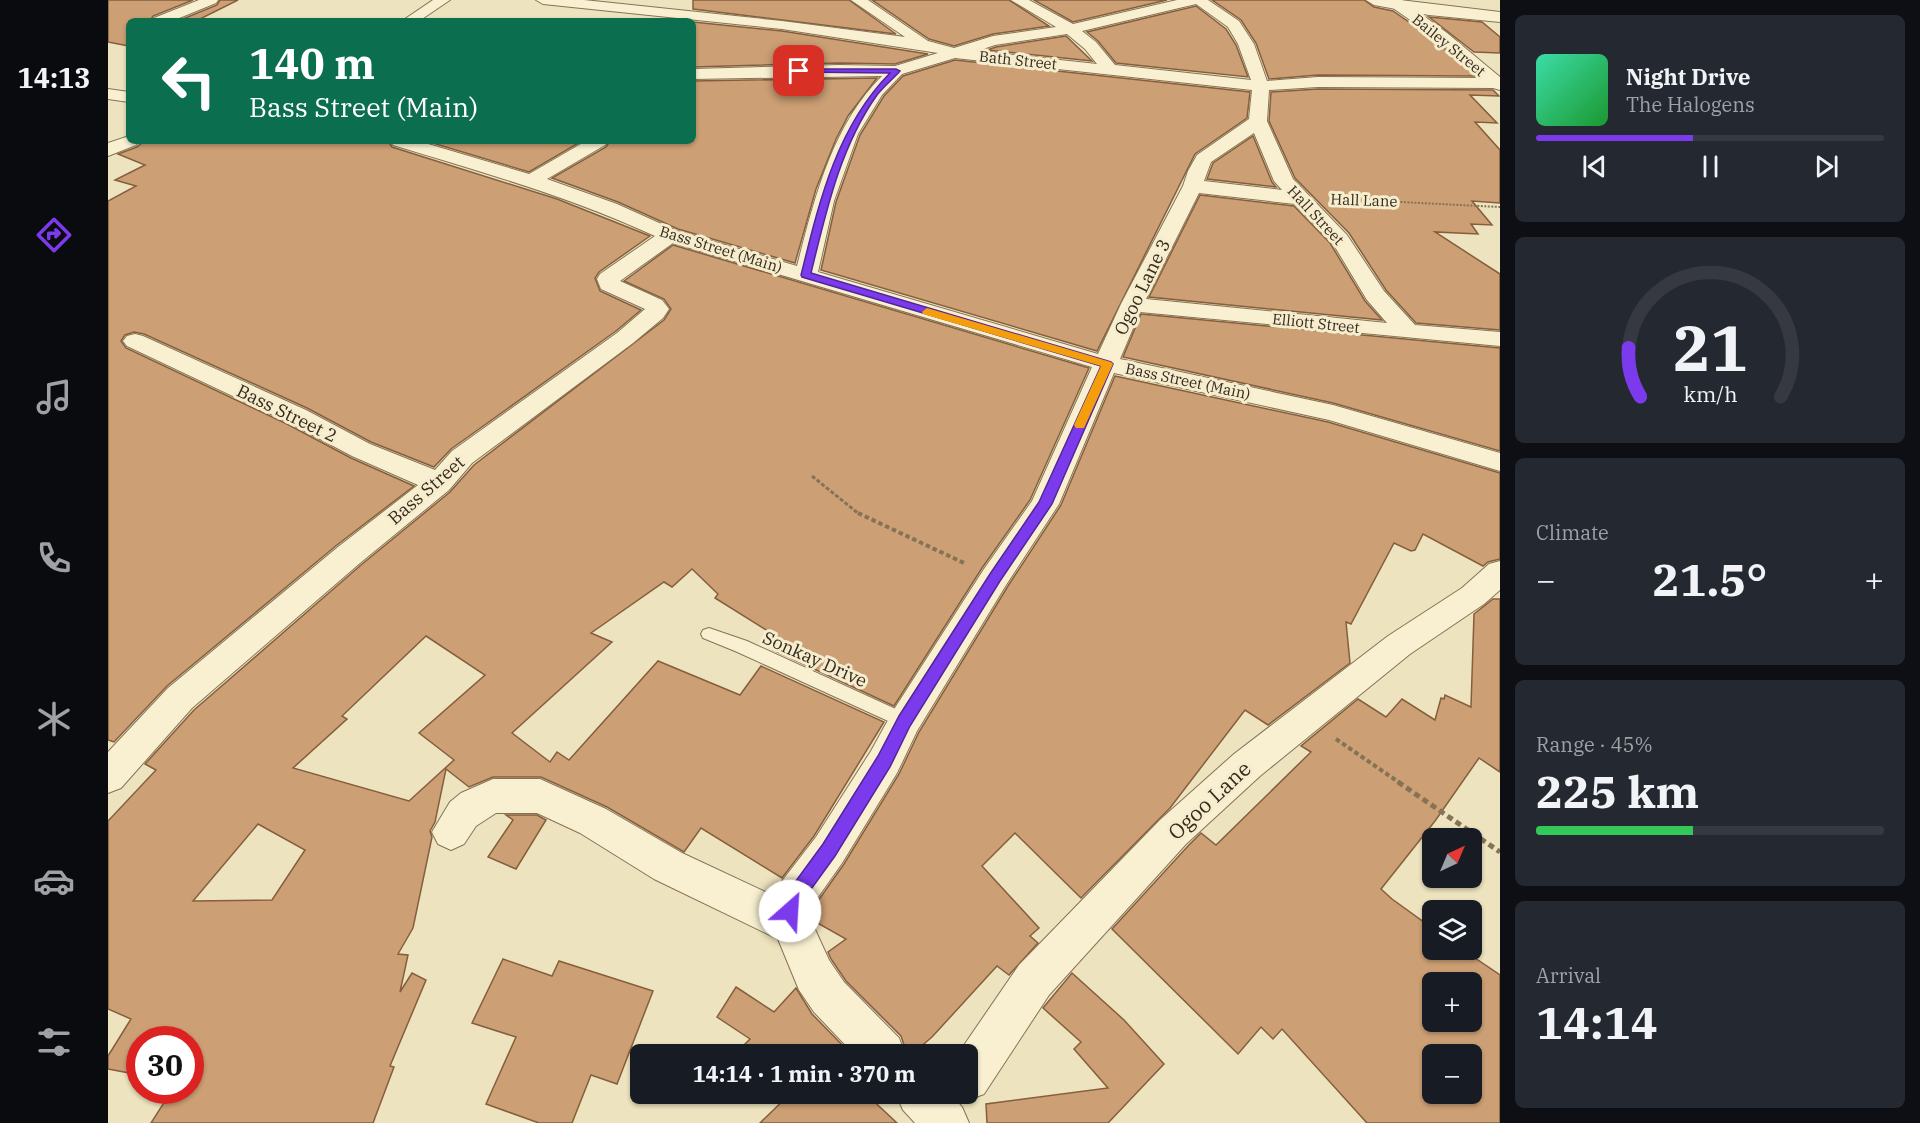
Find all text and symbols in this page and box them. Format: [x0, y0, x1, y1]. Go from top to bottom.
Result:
street label: Bailey Street [1408, 10, 1490, 80]
text: 140 m [249, 36, 375, 91]
icon: left [150, 42, 228, 120]
pin [773, 45, 824, 96]
street label: Bath Street [978, 46, 1058, 74]
icon: arrive [782, 54, 815, 87]
text: 14:13 [18, 60, 90, 95]
text: Night Drive [1626, 62, 1751, 91]
text: Bass Street (Main) [249, 89, 478, 124]
text: The Halogens [1626, 91, 1755, 118]
icon: previous [1578, 150, 1611, 183]
icon: pause [1694, 150, 1727, 183]
icon: next [1810, 150, 1843, 183]
street label: Hall Street [1284, 181, 1348, 249]
street label: Hall Lane [1330, 189, 1398, 211]
icon: directions [33, 214, 75, 256]
street label: Bass Street (Main) [657, 221, 785, 277]
street label: Ogoo Lane 3 [1109, 235, 1175, 339]
text: 21 [1673, 307, 1747, 388]
street label: Elliott Street [1271, 309, 1361, 337]
street label: Bass Street (Main) [1124, 358, 1252, 404]
icon: music [33, 376, 75, 418]
street label: Bass Street 2 [233, 379, 341, 447]
text: km/h [1683, 380, 1737, 408]
street label: Bass Street [383, 450, 469, 530]
text: Climate [1536, 519, 1609, 546]
icon: phone [33, 537, 75, 579]
text: 21.5° [1653, 550, 1767, 608]
text: − [1536, 558, 1556, 601]
text: + [1864, 558, 1884, 601]
street label: Sonkay Drive [759, 626, 871, 692]
icon: climate [33, 698, 75, 740]
text: Range · 45% [1536, 731, 1653, 758]
street label: Ogoo Lane [1162, 754, 1256, 846]
text: 225 km [1536, 762, 1699, 820]
north arrow [1422, 828, 1482, 888]
map controls [1422, 828, 1482, 1104]
icon: car [33, 860, 75, 902]
position arrow [758, 879, 822, 943]
button: layers [1422, 900, 1482, 960]
text: Arrival [1536, 962, 1601, 989]
button: + [1422, 972, 1482, 1032]
text: 14:14 [1536, 993, 1658, 1051]
icon: filters [33, 1021, 75, 1063]
speed limit sign: 30 [126, 1026, 204, 1104]
button: − [1422, 1044, 1482, 1104]
text: 14:14 · 1 min · 370 m [692, 1059, 916, 1088]

